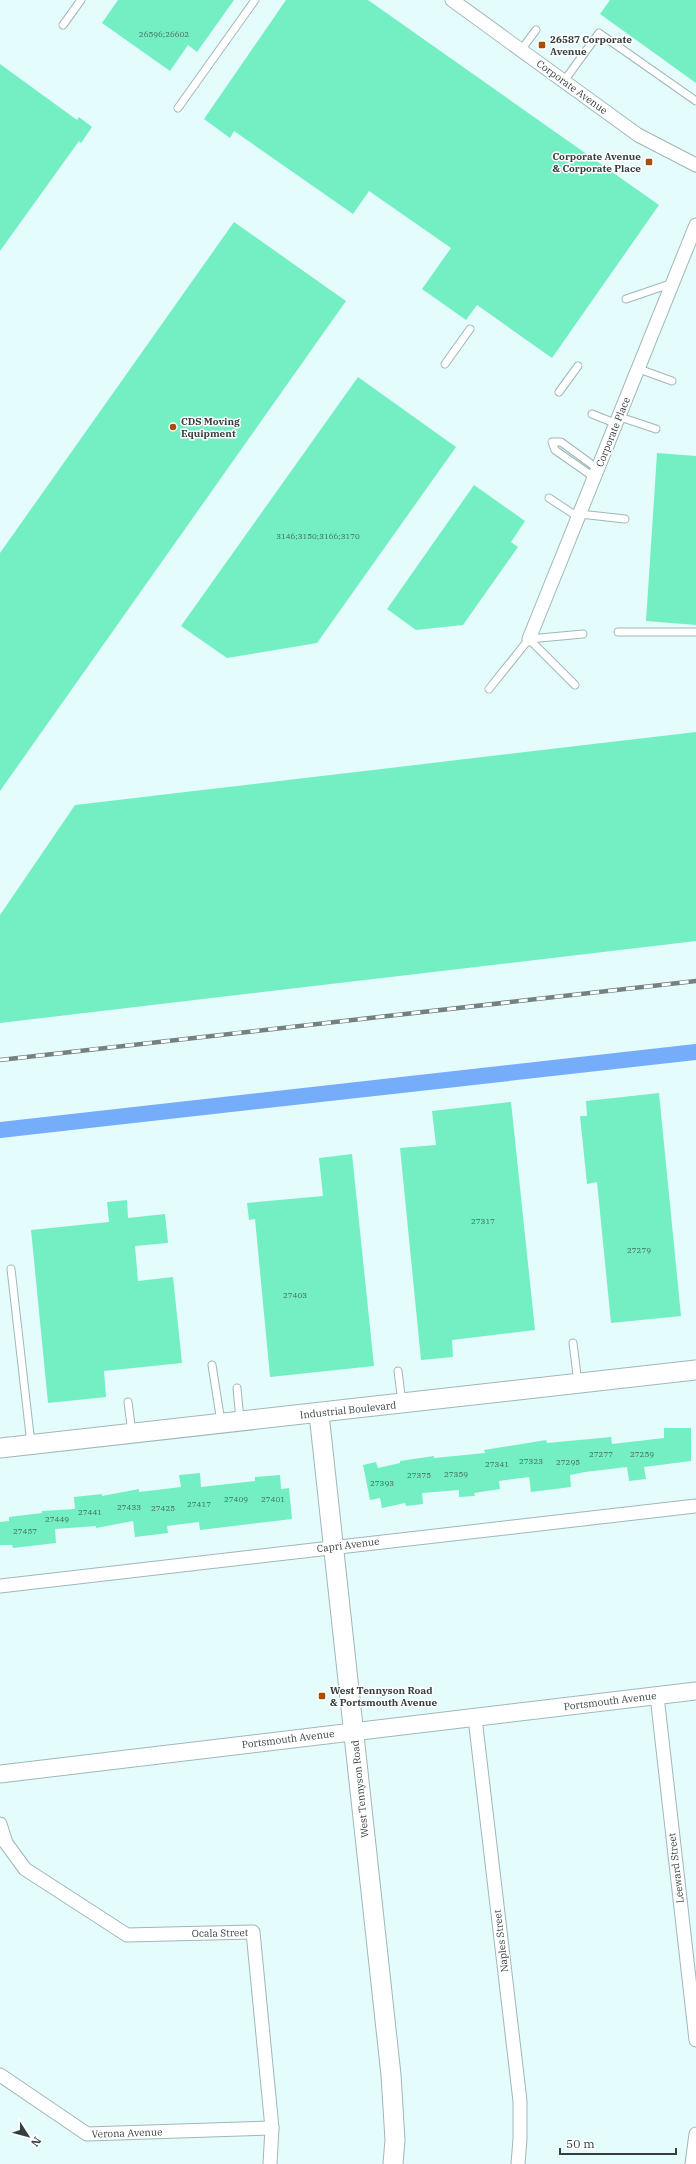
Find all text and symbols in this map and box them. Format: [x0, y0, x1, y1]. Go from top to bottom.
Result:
house number: 26596;26602 [139, 29, 189, 39]
place label: 26587 Corporate Avenue [550, 33, 632, 58]
marker: 26587 Corporate Avenue [537, 40, 547, 50]
street label: Corporate Avenue [534, 57, 610, 117]
place label: Corporate Avenue & Corporate Place [553, 150, 641, 175]
marker: Corporate Avenue & Corporate Place [644, 157, 654, 167]
street label: Corporate Place [593, 395, 633, 469]
place label: CDS Moving Equipment [181, 415, 240, 440]
marker: CDS Moving Equipment [168, 422, 178, 432]
house number: 3146;3150;3166;3170 [276, 531, 360, 541]
house number: 27317 [471, 1216, 495, 1226]
house number: 27279 [627, 1245, 651, 1255]
house number: 27403 [283, 1290, 307, 1300]
street label: Industrial Boulevard [299, 1398, 397, 1422]
house number: 27277 [589, 1449, 613, 1459]
house number: 27259 [630, 1449, 654, 1459]
house number: 27323 [519, 1456, 543, 1466]
house number: 27295 [556, 1457, 580, 1467]
house number: 27341 [485, 1459, 509, 1469]
house number: 27359 [444, 1469, 468, 1479]
house number: 27375 [407, 1470, 431, 1480]
house number: 27393 [370, 1478, 394, 1488]
house number: 27409 [224, 1494, 248, 1504]
house number: 27401 [261, 1494, 285, 1504]
house number: 27417 [187, 1499, 211, 1509]
house number: 27433 [117, 1502, 141, 1512]
house number: 27425 [151, 1503, 175, 1513]
house number: 27441 [78, 1507, 102, 1517]
house number: 27449 [45, 1514, 69, 1524]
house number: 27457 [13, 1526, 37, 1536]
street label: Capri Avenue [316, 1535, 380, 1555]
place label: West Tennyson Road & Portsmouth Avenue [330, 1684, 438, 1709]
street label: Portsmouth Avenue [563, 1689, 657, 1713]
marker: West Tennyson Road & Portsmouth Avenue [317, 1691, 327, 1701]
street label: Portsmouth Avenue [241, 1727, 335, 1751]
street label: West Tennyson Road [348, 1740, 372, 1838]
street label: Leeward Street [665, 1832, 687, 1904]
street label: Naples Street [491, 1908, 511, 1973]
street label: Ocala Street [192, 1926, 249, 1940]
north arrow [8, 2116, 48, 2156]
street label: Verona Avenue [91, 2125, 163, 2141]
scale bar [560, 2130, 676, 2156]
text: N [28, 2134, 44, 2150]
text: 50 m [566, 2136, 595, 2151]

